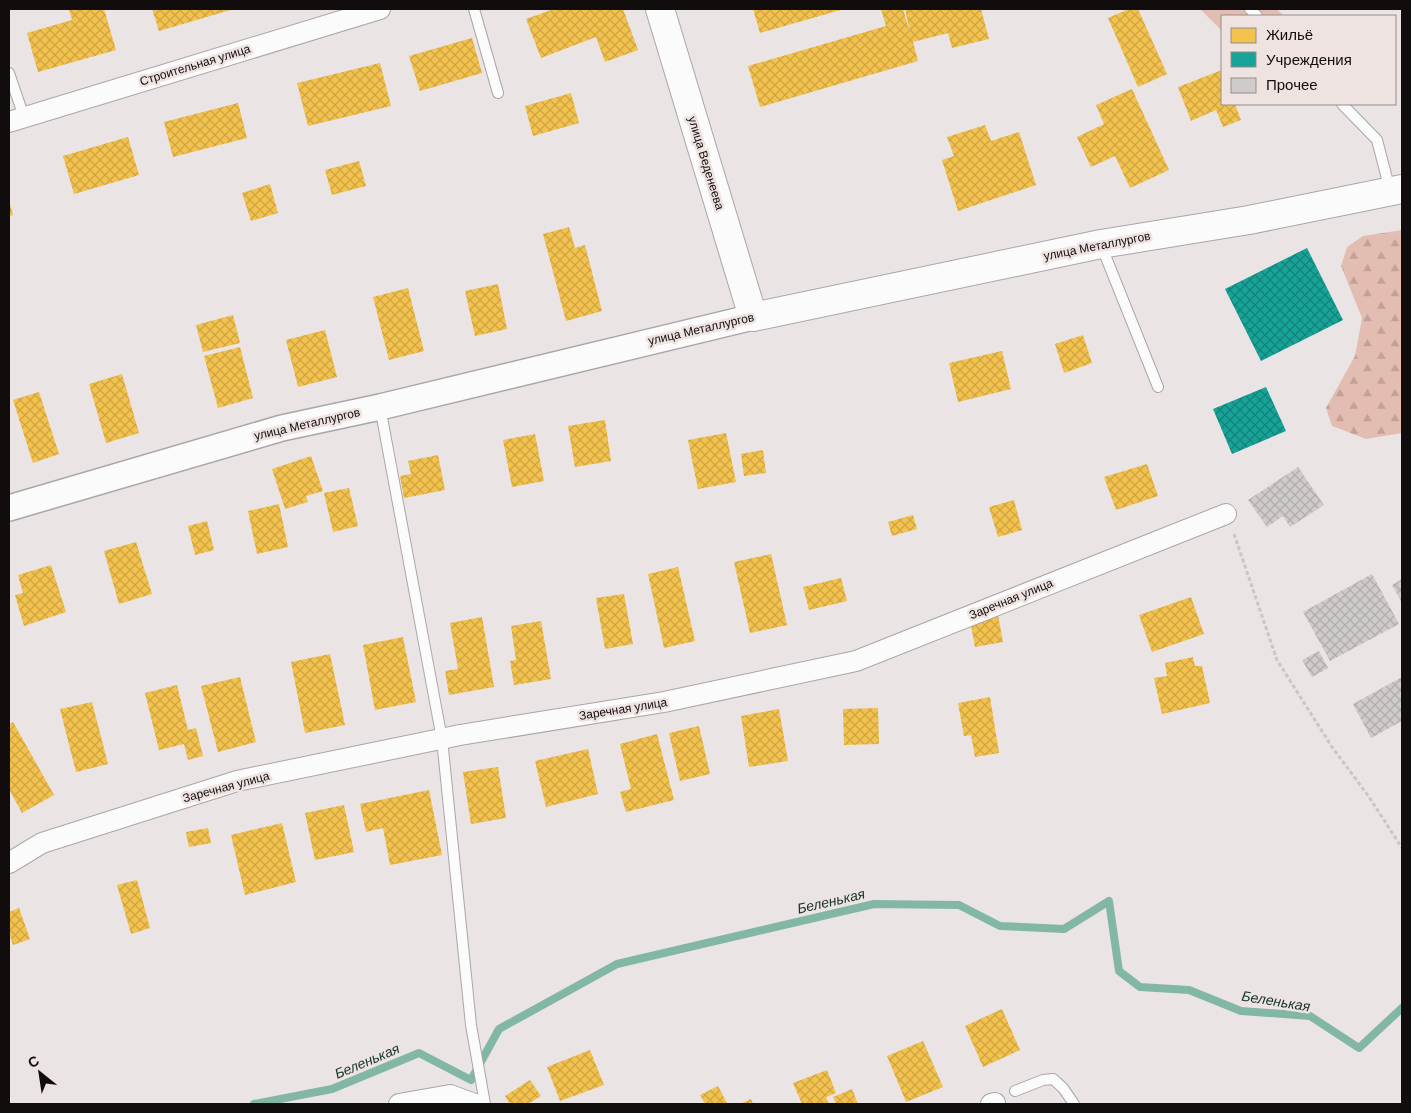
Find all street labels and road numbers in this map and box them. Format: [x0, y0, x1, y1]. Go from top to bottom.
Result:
street label: Строительная улица [138, 40, 253, 89]
street label: улица Веденеева [684, 114, 728, 212]
street label: улица Металлургов [1042, 228, 1152, 264]
street label: улица Металлургов [646, 309, 756, 349]
street label: улица Металлургов [252, 404, 362, 444]
street label: Заречная улица [967, 575, 1056, 623]
street label: Заречная улица [578, 694, 669, 724]
street label: Заречная улица [181, 768, 271, 806]

